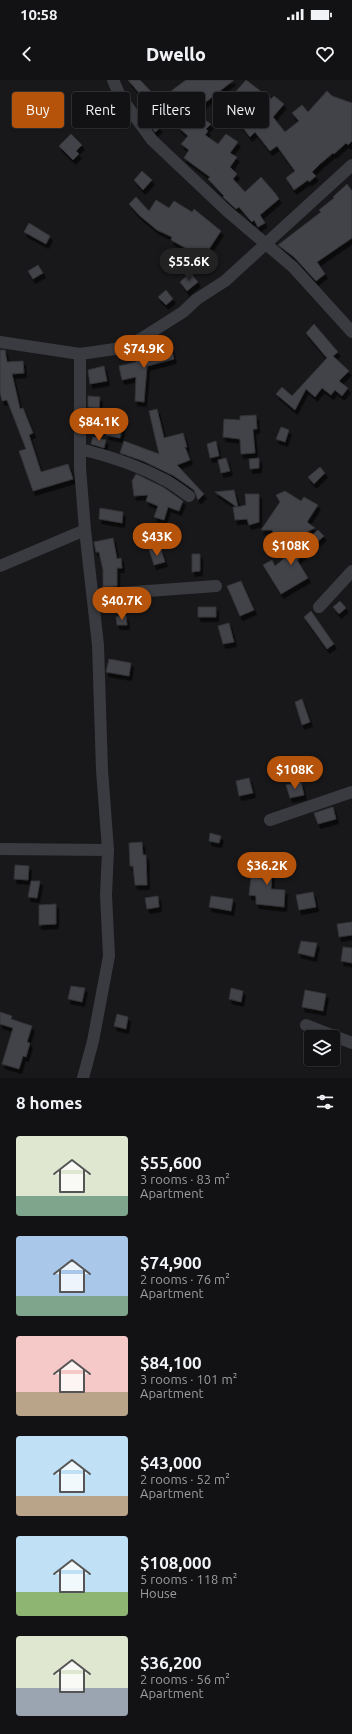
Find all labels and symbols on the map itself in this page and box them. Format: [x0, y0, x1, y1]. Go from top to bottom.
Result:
pin: $55.6K [156, 248, 222, 282]
pin: $74.9K [111, 335, 177, 369]
pin: $84.1K [66, 408, 132, 442]
pin: $43K [133, 523, 181, 557]
pin: $108K [263, 532, 319, 566]
pin: $40.7K [89, 587, 155, 621]
pin: $108K [267, 756, 323, 790]
pin: $36.2K [234, 852, 300, 886]

